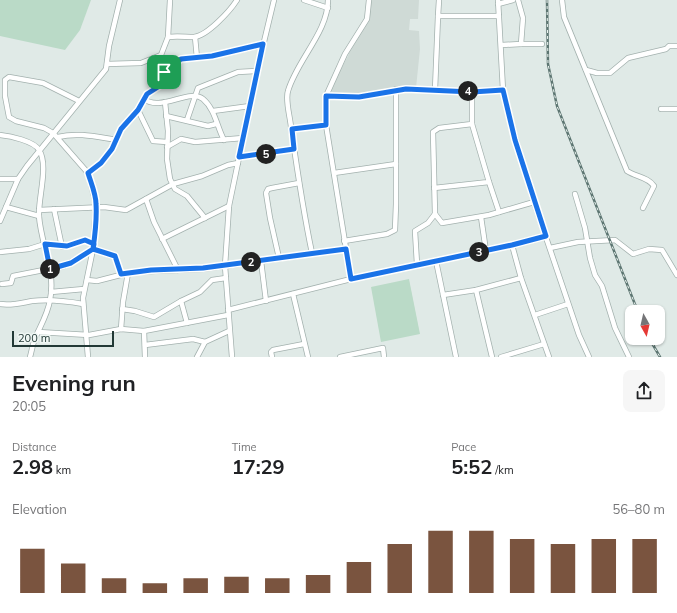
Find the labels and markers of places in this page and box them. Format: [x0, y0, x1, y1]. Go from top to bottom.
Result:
pin [147, 55, 181, 89]
pin: 4 [458, 81, 478, 101]
pin: 5 [256, 144, 276, 164]
pin: 3 [469, 242, 489, 262]
pin: 2 [241, 252, 261, 272]
pin: 1 [40, 259, 60, 279]

